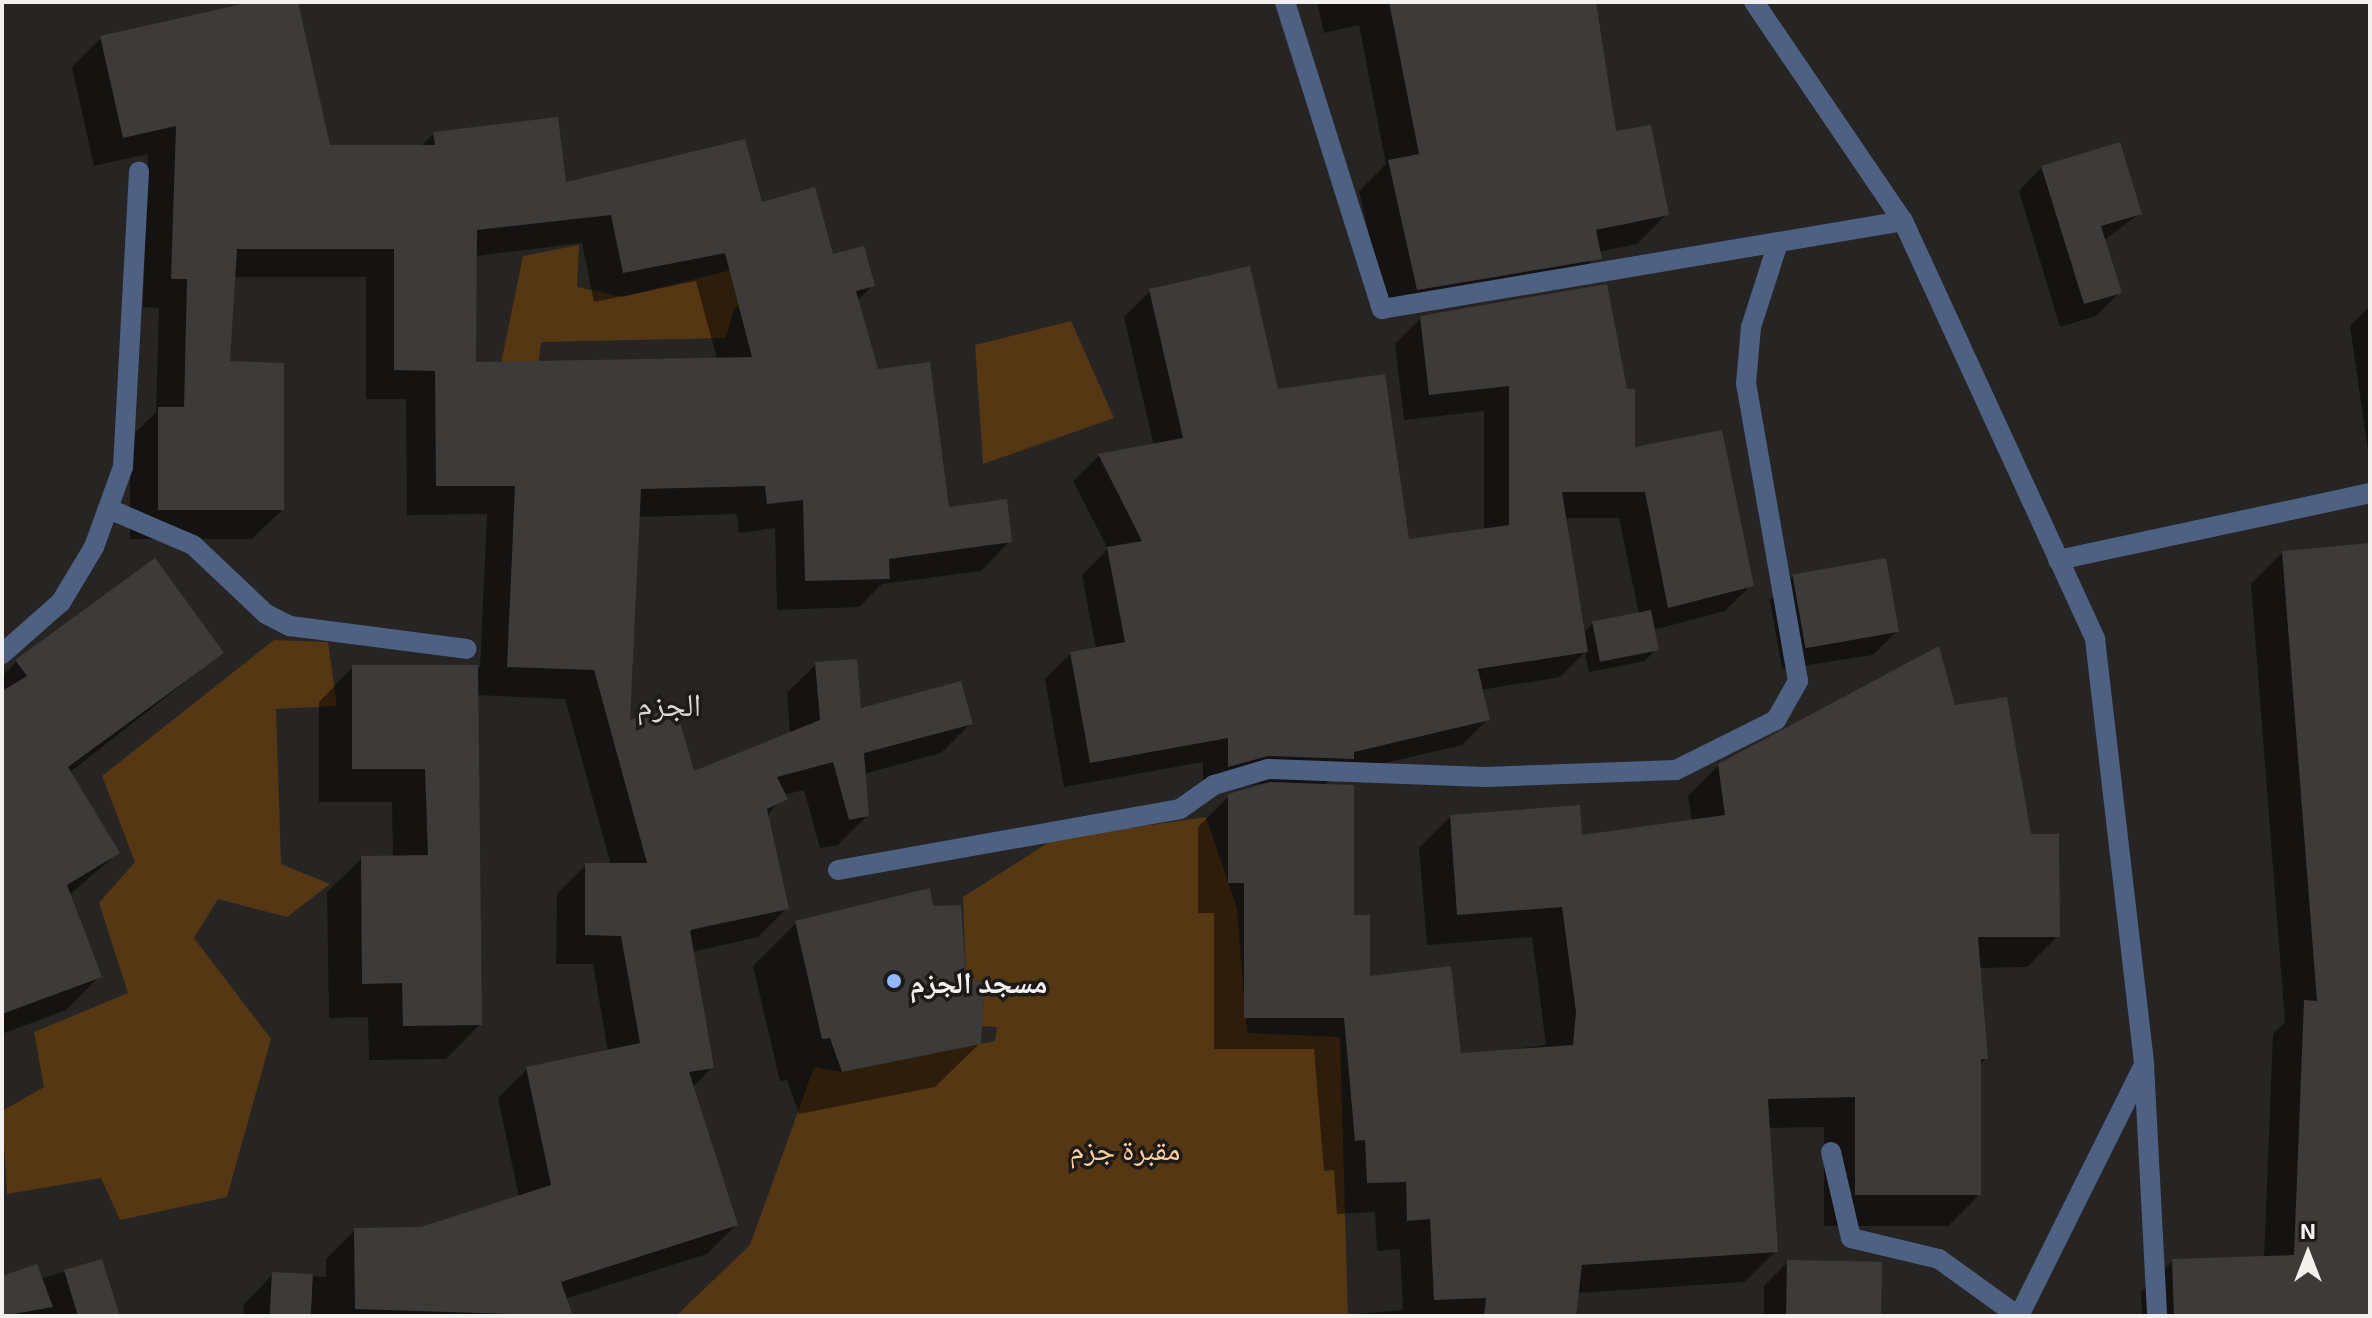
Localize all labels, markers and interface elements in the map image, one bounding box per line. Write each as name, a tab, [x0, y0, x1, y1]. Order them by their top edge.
district label: الجزم	[637, 684, 701, 722]
place label: مسجد الجزم	[910, 963, 1047, 999]
marker: مسجد الجزم	[885, 972, 903, 990]
park label: مقبرة جزم	[1070, 1130, 1180, 1166]
north arrow	[2268, 1214, 2348, 1294]
text: N	[2300, 1217, 2316, 1243]

